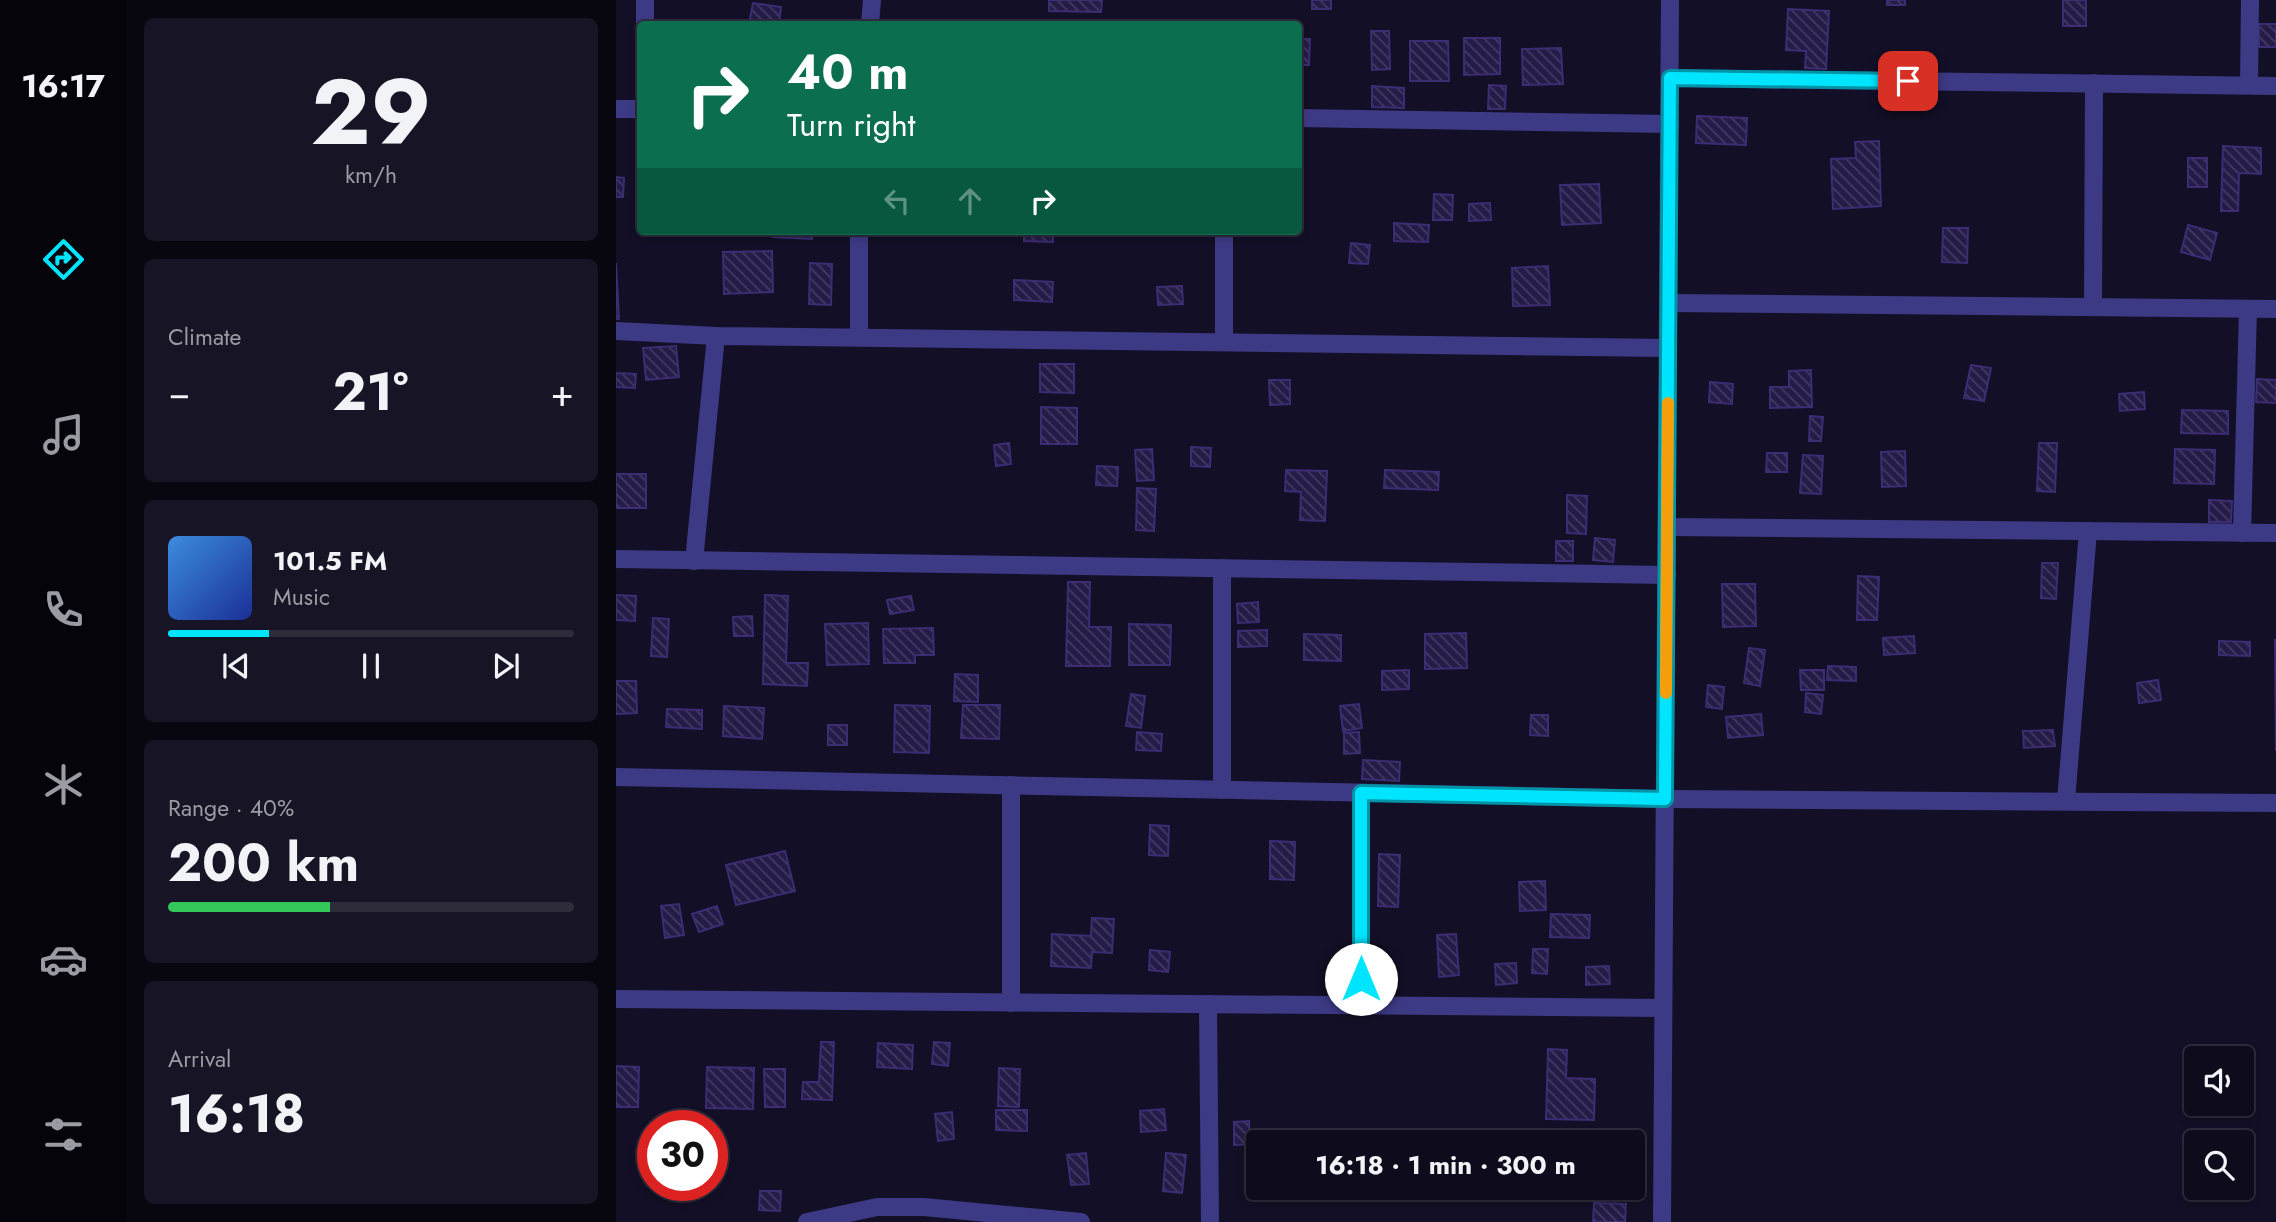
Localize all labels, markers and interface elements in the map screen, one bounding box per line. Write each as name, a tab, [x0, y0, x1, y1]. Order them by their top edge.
text: 40 m	[787, 37, 909, 107]
text: 29	[311, 47, 431, 178]
icon: right	[672, 49, 763, 140]
pin	[1878, 51, 1938, 111]
icon: arrive	[1889, 62, 1927, 100]
text: 16:17	[21, 63, 105, 109]
text: Turn right	[787, 102, 916, 148]
text: km/h	[345, 158, 397, 192]
icon: left	[878, 182, 916, 220]
icon: ahead	[951, 182, 989, 220]
icon: right	[1024, 182, 1062, 220]
icon: directions	[39, 235, 88, 284]
text: Climate	[168, 320, 241, 354]
text: 21°	[333, 354, 409, 430]
text: −	[168, 365, 190, 420]
text: +	[551, 365, 574, 420]
icon: music	[39, 410, 88, 459]
text: 101.5 FM	[273, 542, 387, 580]
text: Music	[273, 580, 330, 614]
icon: phone	[39, 585, 88, 634]
icon: previous	[217, 647, 255, 685]
icon: pause	[352, 647, 390, 685]
icon: next	[487, 647, 525, 685]
icon: climate	[39, 760, 88, 809]
text: Range · 40%	[168, 791, 294, 825]
text: 200 km	[168, 825, 359, 901]
icon: car	[39, 935, 88, 984]
position arrow	[1324, 942, 1398, 1016]
text: Arrival	[168, 1042, 231, 1076]
map controls	[2184, 1046, 2254, 1200]
button: sound	[2184, 1046, 2254, 1116]
text: 16:18	[168, 1076, 305, 1152]
icon: filters	[39, 1110, 88, 1159]
speed limit sign: 30	[637, 1110, 728, 1201]
button: search	[2184, 1130, 2254, 1200]
text: 16:18 · 1 min · 300 m	[1315, 1146, 1576, 1184]

